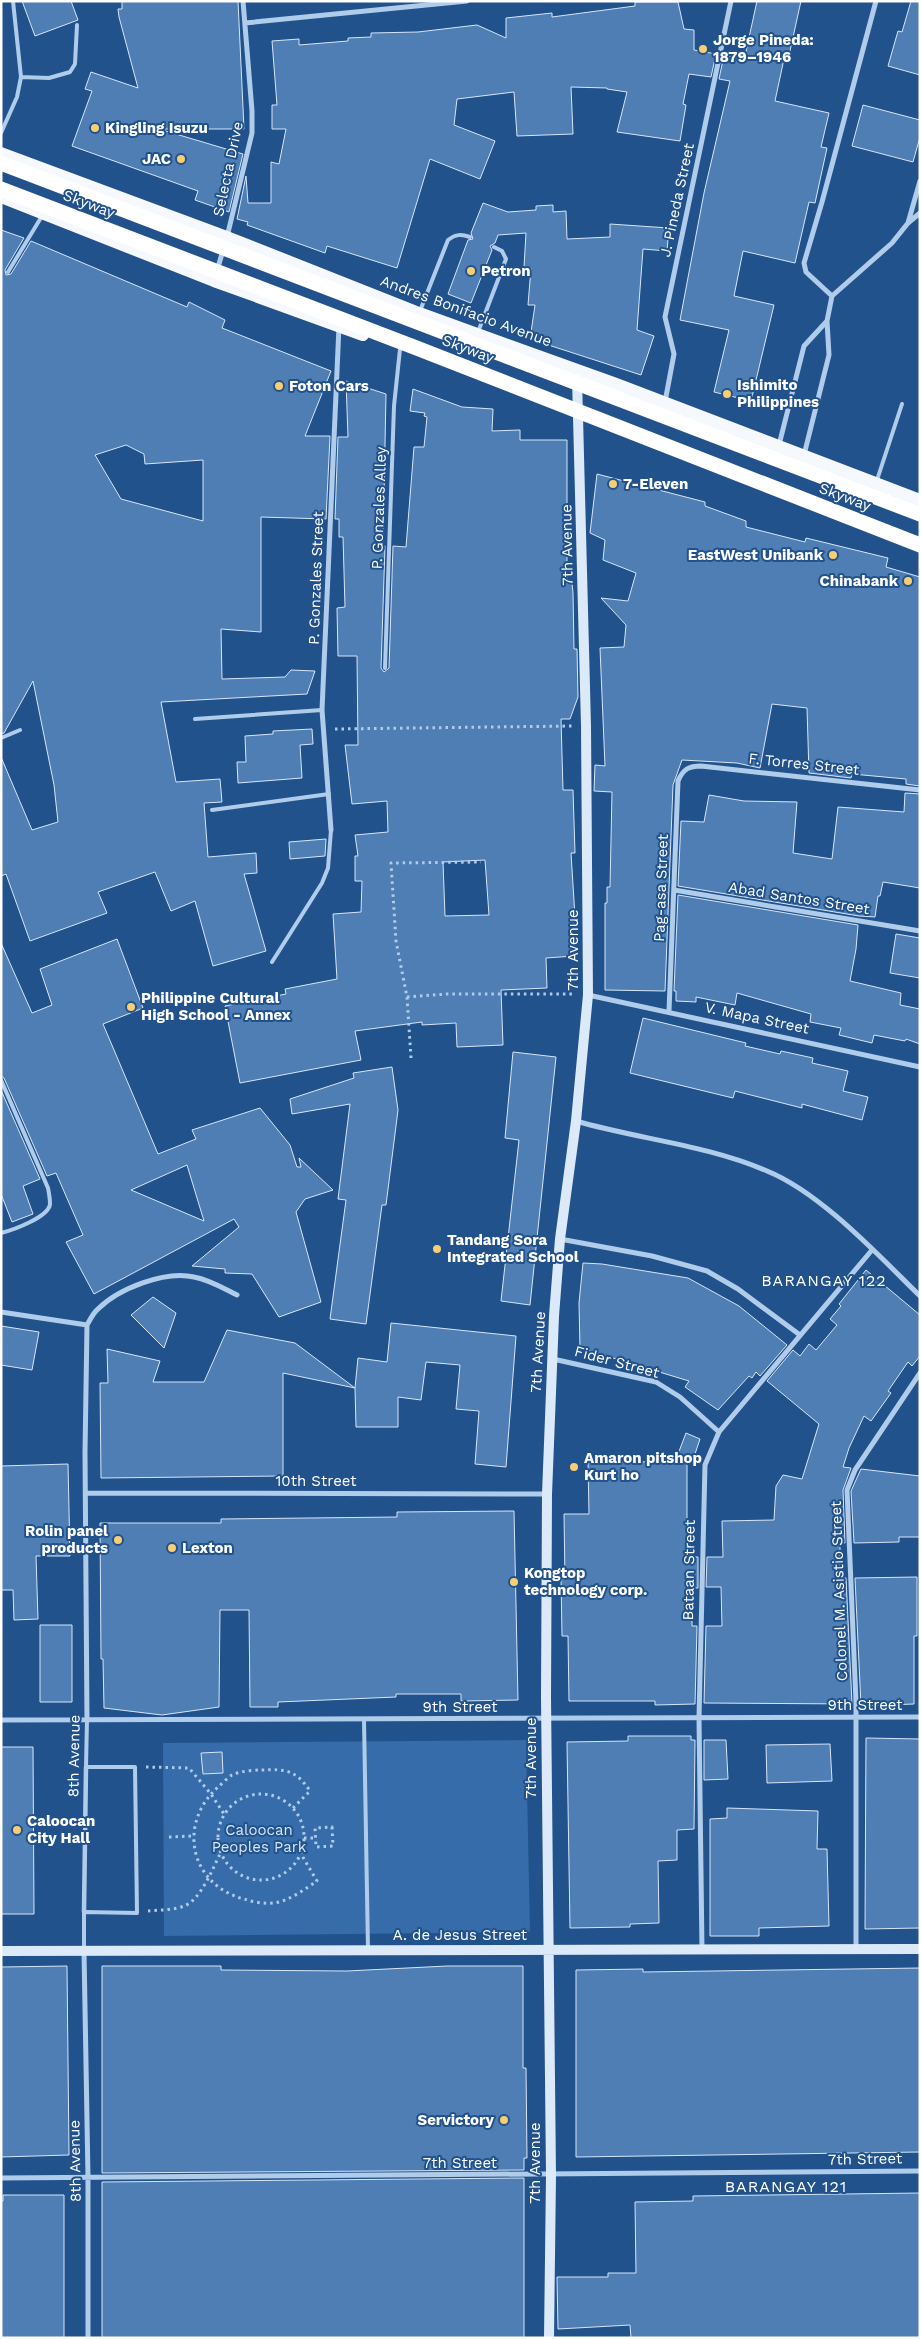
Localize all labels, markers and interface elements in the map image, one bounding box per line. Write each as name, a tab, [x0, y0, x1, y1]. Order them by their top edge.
place label: Jorge Pineda: 1879–1946	[713, 31, 814, 66]
marker: Jorge Pineda: 1879–1946	[697, 43, 709, 55]
place label: Kingling Isuzu	[105, 119, 208, 137]
street label: Selecta Drive	[209, 120, 247, 218]
marker: Kingling Isuzu	[89, 122, 101, 134]
street label: J. Pineda Street	[656, 141, 698, 259]
place label: JAC	[142, 150, 171, 168]
marker: JAC	[175, 153, 187, 165]
street label: Skyway	[61, 186, 118, 222]
place label: Petron	[481, 262, 531, 280]
marker: Petron	[465, 265, 477, 277]
street label: Andres Bonifacio Avenue	[378, 272, 554, 350]
street label: Skyway	[440, 331, 497, 367]
place label: Ishimito Philippines	[737, 376, 819, 411]
place label: Foton Cars	[289, 377, 369, 395]
marker: Foton Cars	[273, 380, 285, 392]
marker: Ishimito Philippines	[721, 388, 733, 400]
street label: P. Gonzales Alley	[368, 446, 390, 570]
place label: 7-Eleven	[623, 475, 688, 493]
marker: 7-Eleven	[607, 478, 619, 490]
street label: Skyway	[817, 479, 874, 515]
street label: 7th Avenue	[557, 504, 577, 586]
street label: P. Gonzales Street	[305, 510, 327, 645]
place label: EastWest Unibank	[688, 546, 824, 564]
marker: EastWest Unibank	[827, 549, 839, 561]
place label: Chinabank	[819, 572, 899, 590]
marker: Chinabank	[902, 575, 914, 587]
street label: F. Torres Street	[748, 749, 861, 779]
street label: Pag-asa Street	[650, 833, 672, 942]
street label: Abad Santos Street	[727, 878, 872, 918]
street label: 7th Avenue	[564, 909, 582, 991]
place label: Philippine Cultural High School - Annex	[141, 989, 291, 1024]
street label: V. Mapa Street	[703, 998, 811, 1038]
marker: Philippine Cultural High School - Annex	[125, 1001, 137, 1013]
place label: Tandang Sora Integrated School	[447, 1231, 579, 1266]
marker: Tandang Sora Integrated School	[431, 1243, 443, 1255]
district label: BARANGAY 122	[761, 1271, 887, 1290]
street label: 7th Avenue	[527, 1311, 549, 1393]
street label: Fider Street	[573, 1342, 662, 1382]
place label: Amaron pitshop Kurt ho	[584, 1449, 702, 1484]
marker: Amaron pitshop Kurt ho	[568, 1461, 580, 1473]
street label: 10th Street	[275, 1472, 357, 1490]
street label: Colonel M. Asistio Street	[827, 1500, 851, 1682]
street label: Bataan Street	[679, 1519, 699, 1621]
place label: Rolin panel products	[25, 1522, 108, 1557]
marker: Rolin panel products	[112, 1534, 124, 1546]
place label: Lexton	[182, 1539, 233, 1557]
marker: Lexton	[166, 1542, 178, 1554]
place label: Kongtop technology corp.	[524, 1564, 647, 1599]
marker: Kongtop technology corp.	[508, 1576, 520, 1588]
street label: 9th Street	[827, 1696, 903, 1714]
street label: 9th Street	[422, 1698, 498, 1716]
street label: 8th Avenue	[64, 1715, 84, 1797]
street label: 7th Avenue	[522, 1717, 540, 1799]
place label: Caloocan City Hall	[27, 1812, 95, 1847]
park label: Caloocan Peoples Park	[212, 1821, 307, 1856]
marker: Caloocan City Hall	[11, 1824, 23, 1836]
street label: A. de Jesus Street	[393, 1926, 528, 1944]
place label: Servictory	[417, 2111, 495, 2129]
marker: Servictory	[498, 2114, 510, 2126]
street label: 8th Avenue	[65, 2120, 85, 2202]
street label: 7th Avenue	[526, 2122, 544, 2204]
street label: 7th Street	[828, 2149, 903, 2169]
street label: 7th Street	[423, 2154, 498, 2172]
district label: BARANGAY 121	[725, 2177, 847, 2196]

